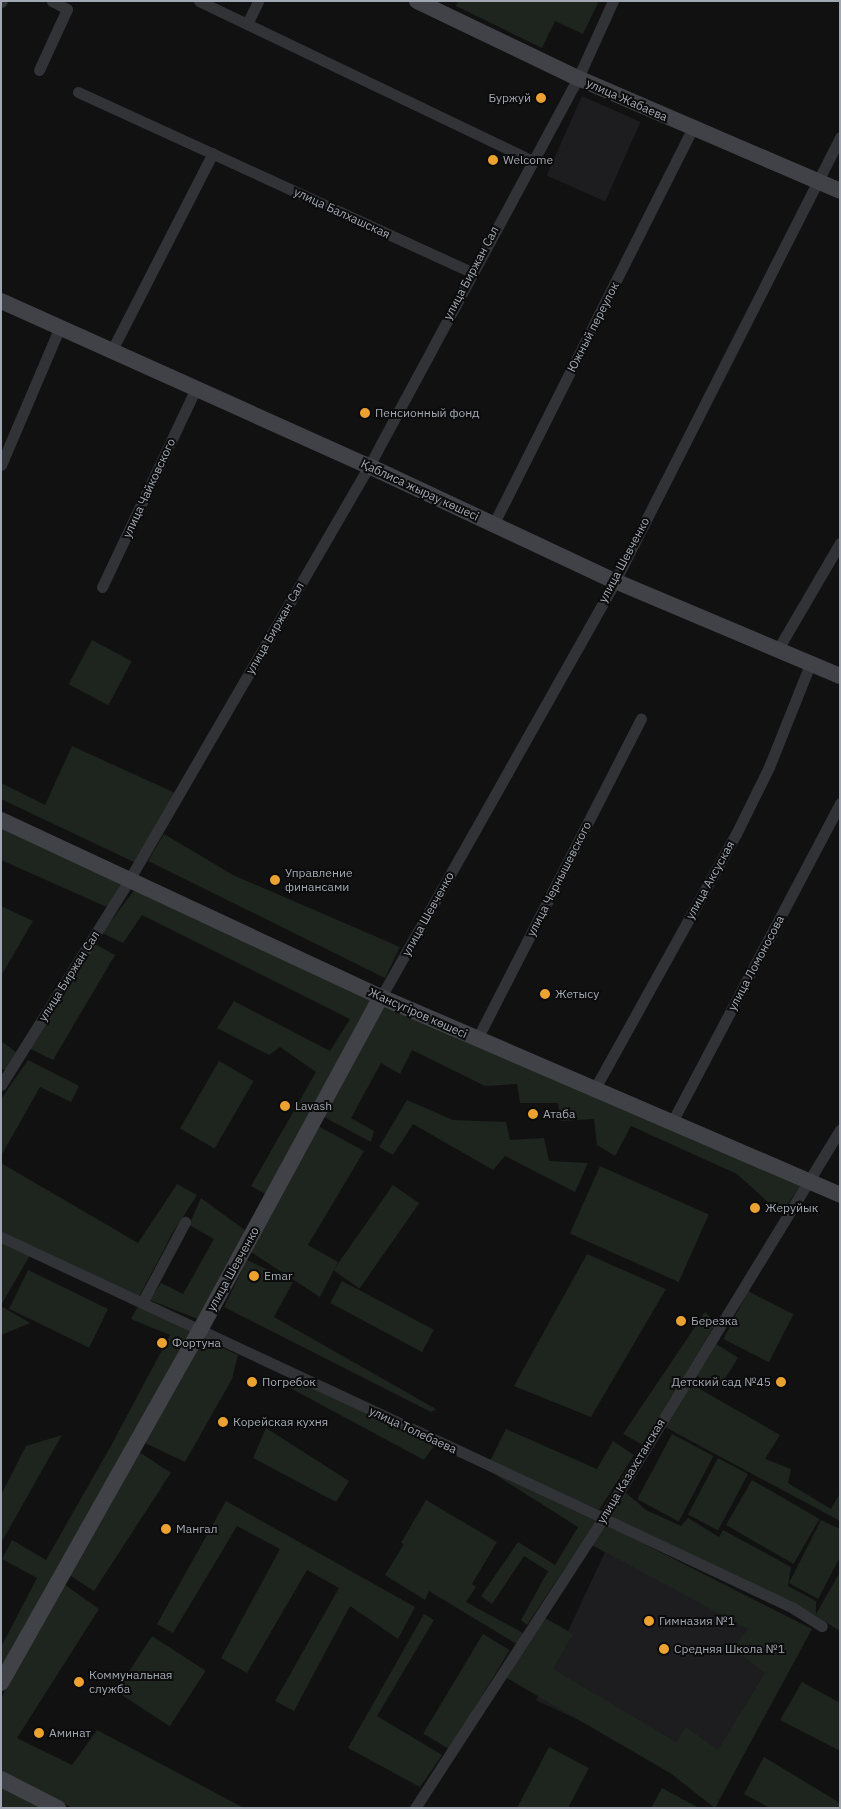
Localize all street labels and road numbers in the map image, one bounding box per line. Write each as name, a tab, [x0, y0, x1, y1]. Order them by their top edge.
street label: улица Жабаева	[584, 76, 670, 124]
street label: улица Балхашская	[292, 184, 392, 242]
street label: улица Биржан Сал	[440, 224, 502, 322]
street label: Южный переулок	[564, 280, 622, 374]
street label: улица Чайковского	[120, 436, 178, 540]
street label: Қаблиса жырау көшесі	[359, 456, 481, 524]
street label: улица Шевченко	[596, 515, 652, 605]
street label: улица Биржан Сал	[243, 579, 307, 677]
street label: улица Чернышевского	[524, 819, 594, 939]
street label: улица Аксуская	[683, 838, 737, 922]
street label: улица Шевченко	[399, 869, 457, 959]
street label: улица Ломоносова	[725, 913, 787, 1013]
street label: улица Биржан Сал	[35, 928, 103, 1024]
street label: Жансүгіров көшесі	[366, 985, 470, 1041]
street label: улица Шевченко	[204, 1224, 262, 1314]
street label: улица Толебаева	[367, 1403, 459, 1457]
street label: улица Казахстанская	[594, 1416, 668, 1526]

